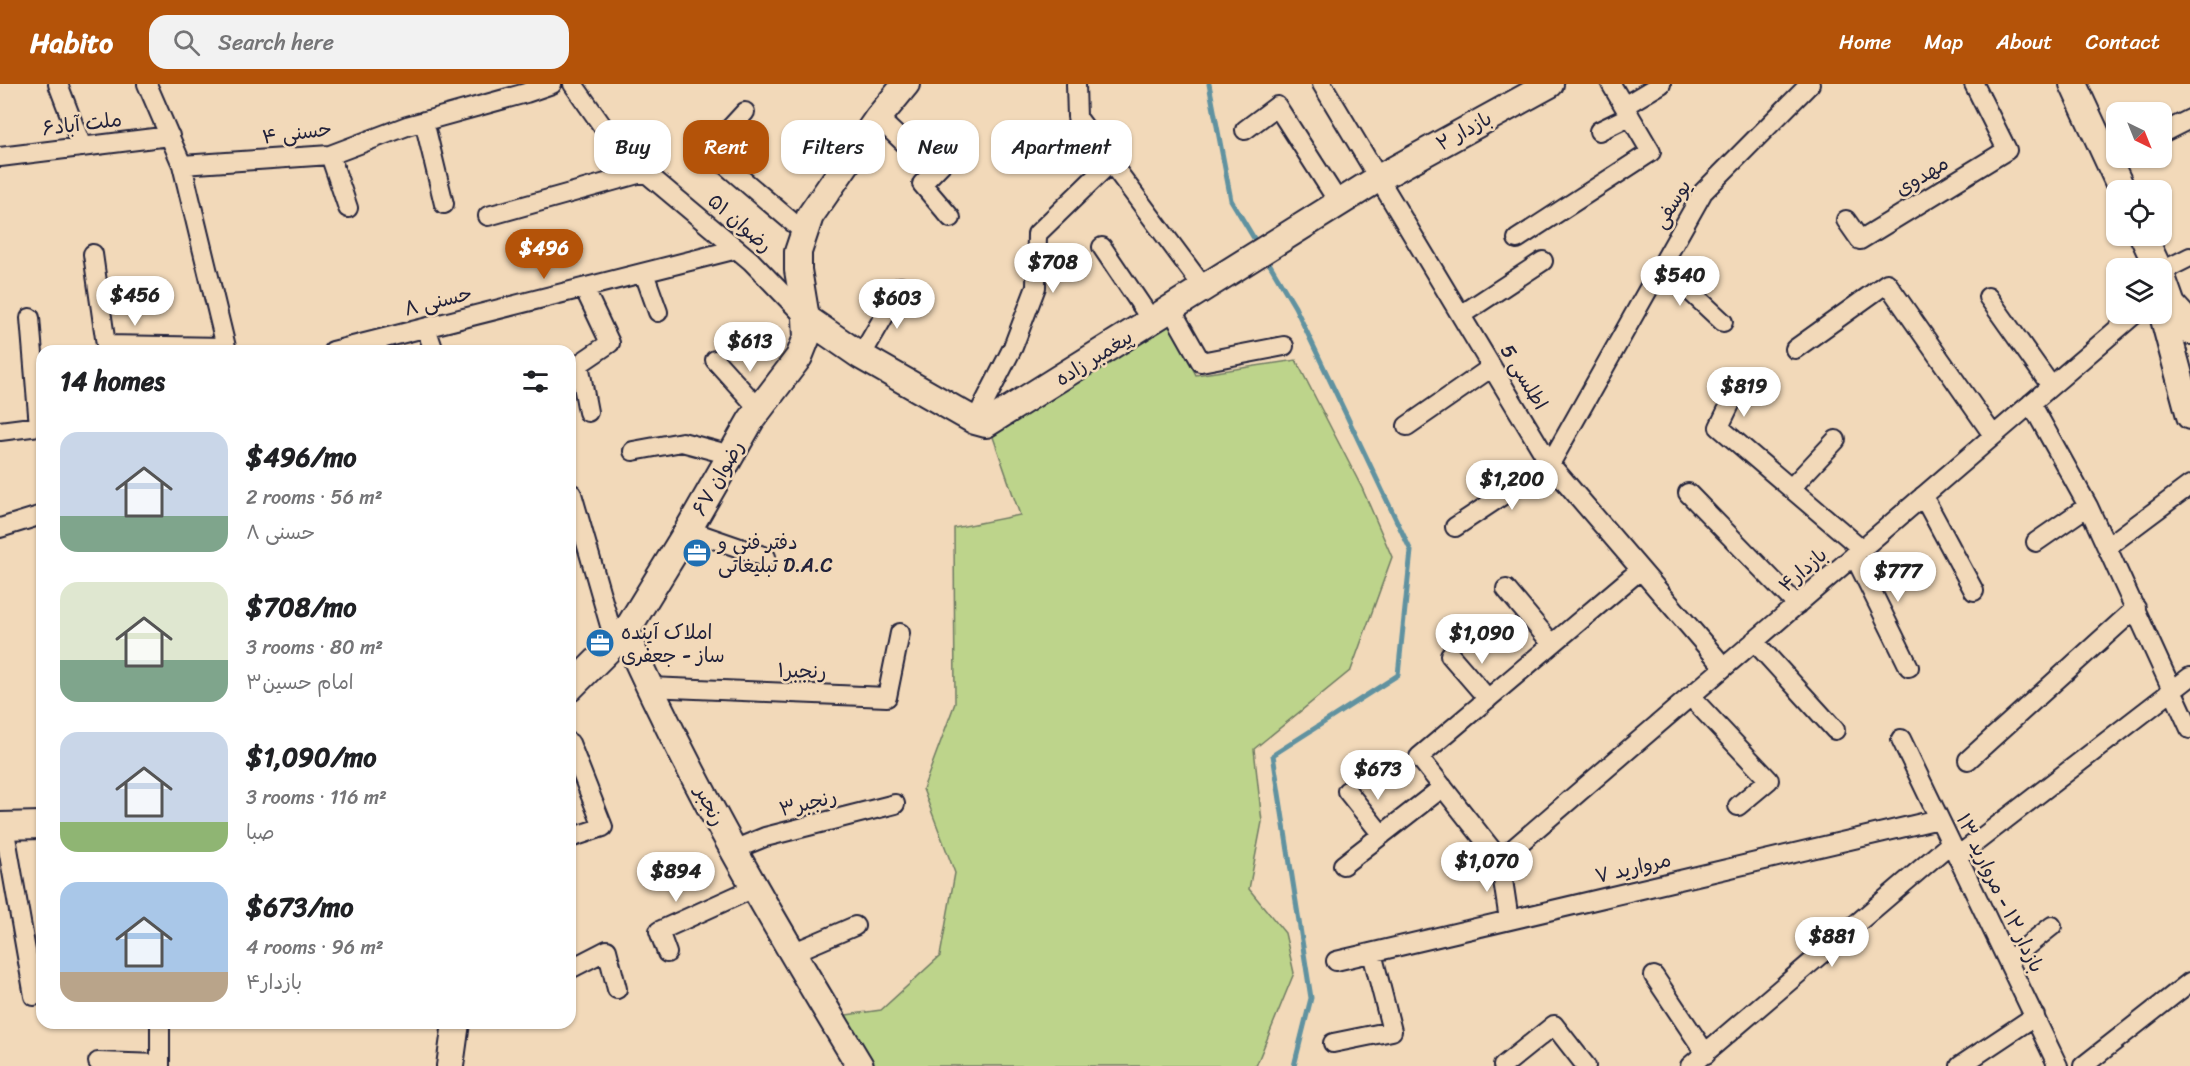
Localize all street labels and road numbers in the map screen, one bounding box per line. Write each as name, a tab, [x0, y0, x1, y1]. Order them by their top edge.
street label: بازدار ۲	[1429, 101, 1499, 161]
street label: ملت آباد۶	[40, 102, 124, 146]
street label: حسنی ۴	[260, 111, 334, 155]
street label: مهدوی	[1888, 146, 1956, 206]
street label: یوسفی	[1643, 172, 1701, 236]
street label: رضوان ۵۱	[699, 184, 781, 262]
street label: حسنی ۸	[400, 276, 476, 326]
street label: پیغمبر زاده	[1048, 320, 1140, 396]
street label: اطلسی 5	[1490, 337, 1558, 417]
street label: رضوان ۶۷	[682, 433, 754, 523]
street label: بازدار۴	[1770, 538, 1836, 602]
street label: رنجبر۱	[777, 653, 827, 689]
street label: رنجبر	[684, 778, 735, 833]
street label: رنجبر۳	[775, 779, 841, 827]
street label: بازدار ۱۲ - مروارید ۱۳	[1946, 807, 2054, 979]
street label: مروارید ۷	[1591, 842, 1675, 894]

